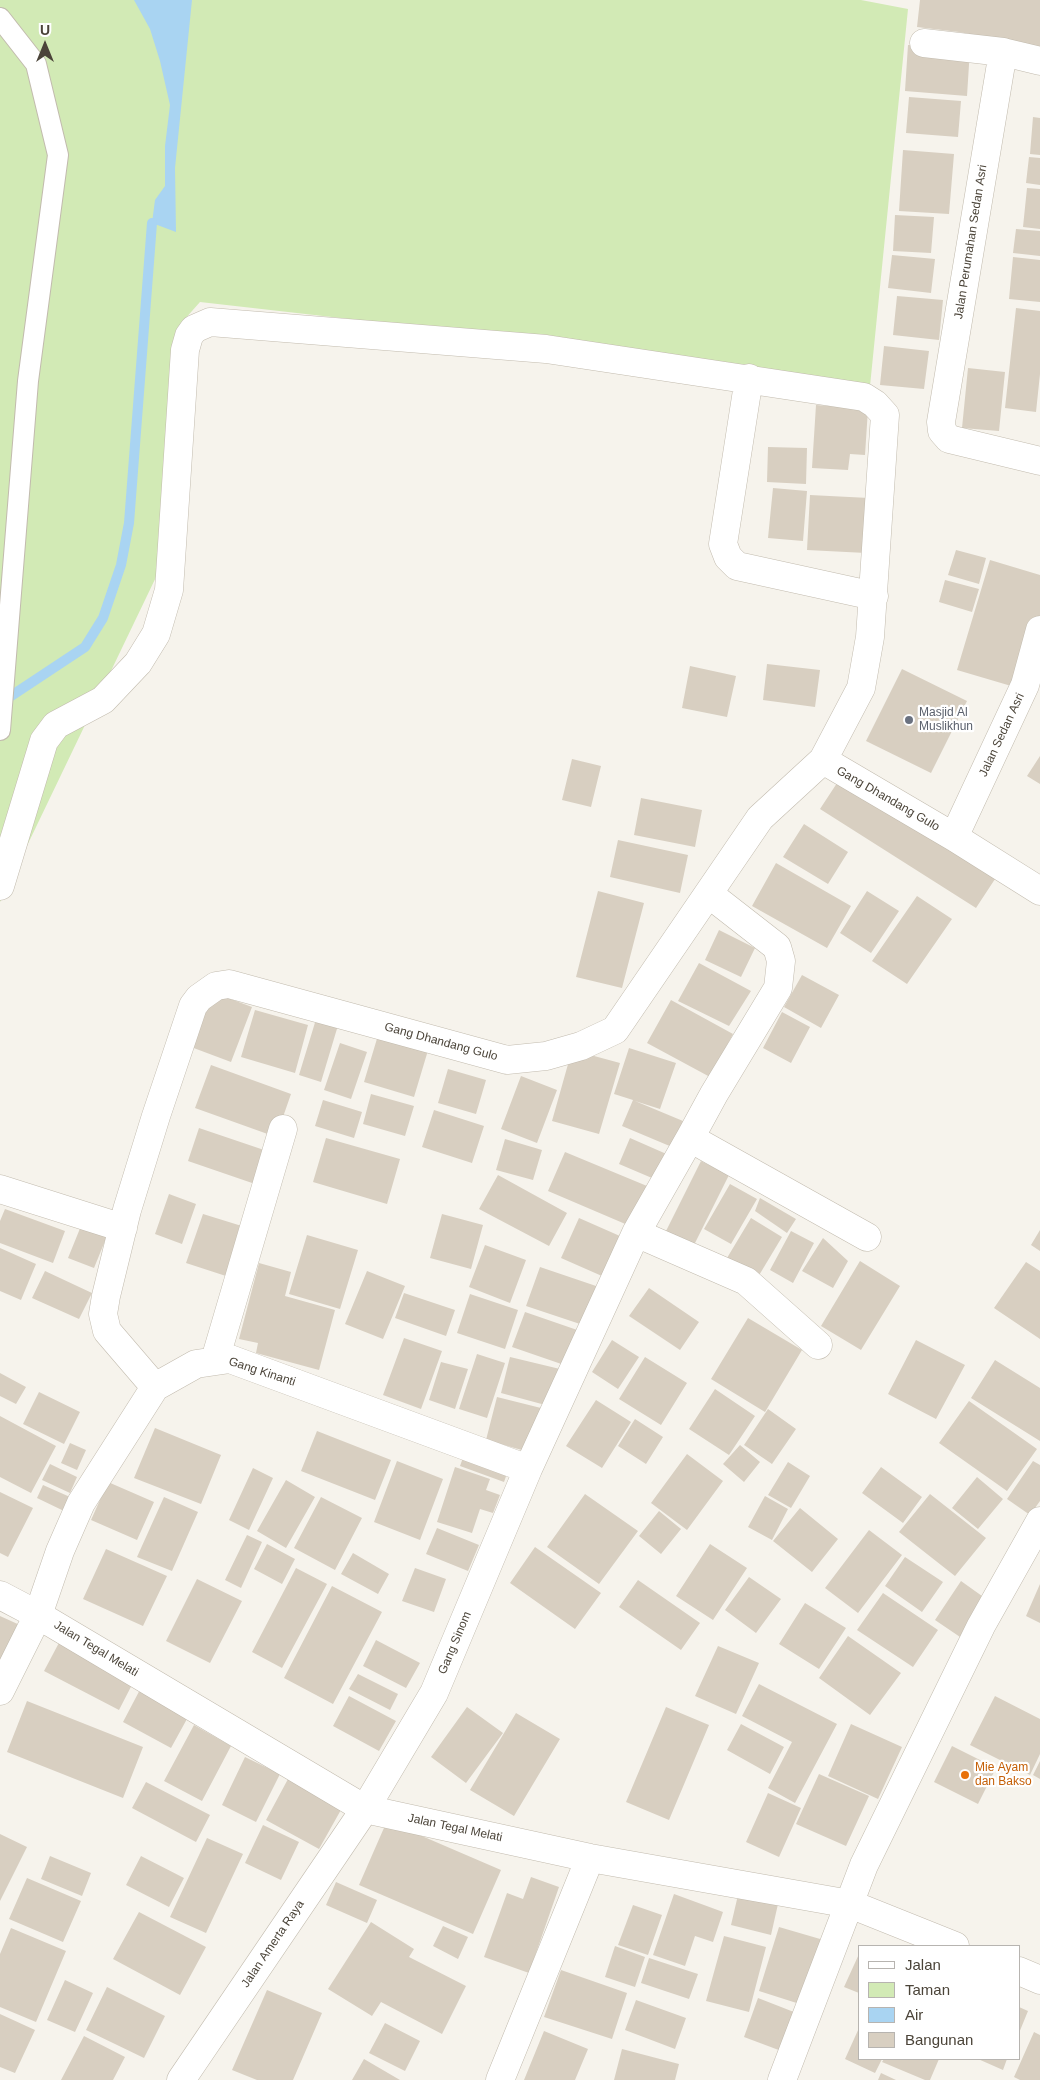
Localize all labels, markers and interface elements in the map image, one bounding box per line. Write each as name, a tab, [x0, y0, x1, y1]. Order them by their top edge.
north arrow	[20, 20, 70, 70]
text: U	[40, 22, 50, 38]
street label: Jalan Perumahan Sedan Asri	[952, 164, 990, 320]
street label: Jalan Sedan Asri	[976, 691, 1028, 779]
place label: Masjid Al Muslikhun	[919, 706, 973, 734]
marker: Masjid Al Muslikhun	[903, 714, 915, 726]
street label: Gang Dhandang Gulo	[834, 764, 942, 834]
street label: Gang Dhandang Gulo	[383, 1020, 499, 1064]
street label: Gang Kinanti	[227, 1354, 297, 1390]
street label: Gang Sinom	[435, 1609, 475, 1677]
street label: Jalan Tegal Melati	[51, 1618, 141, 1680]
place label: Mie Ayam dan Bakso	[975, 1761, 1032, 1789]
marker: Mie Ayam dan Bakso	[959, 1769, 971, 1781]
street label: Jalan Tegal Melati	[407, 1811, 503, 1845]
street label: Jalan Amerta Raya	[238, 1898, 308, 1990]
legend	[858, 1945, 1020, 2060]
text: Jalan	[905, 1956, 941, 1973]
text: Taman	[905, 1981, 950, 1998]
text: Air	[905, 2006, 923, 2023]
text: Bangunan	[905, 2031, 973, 2048]

